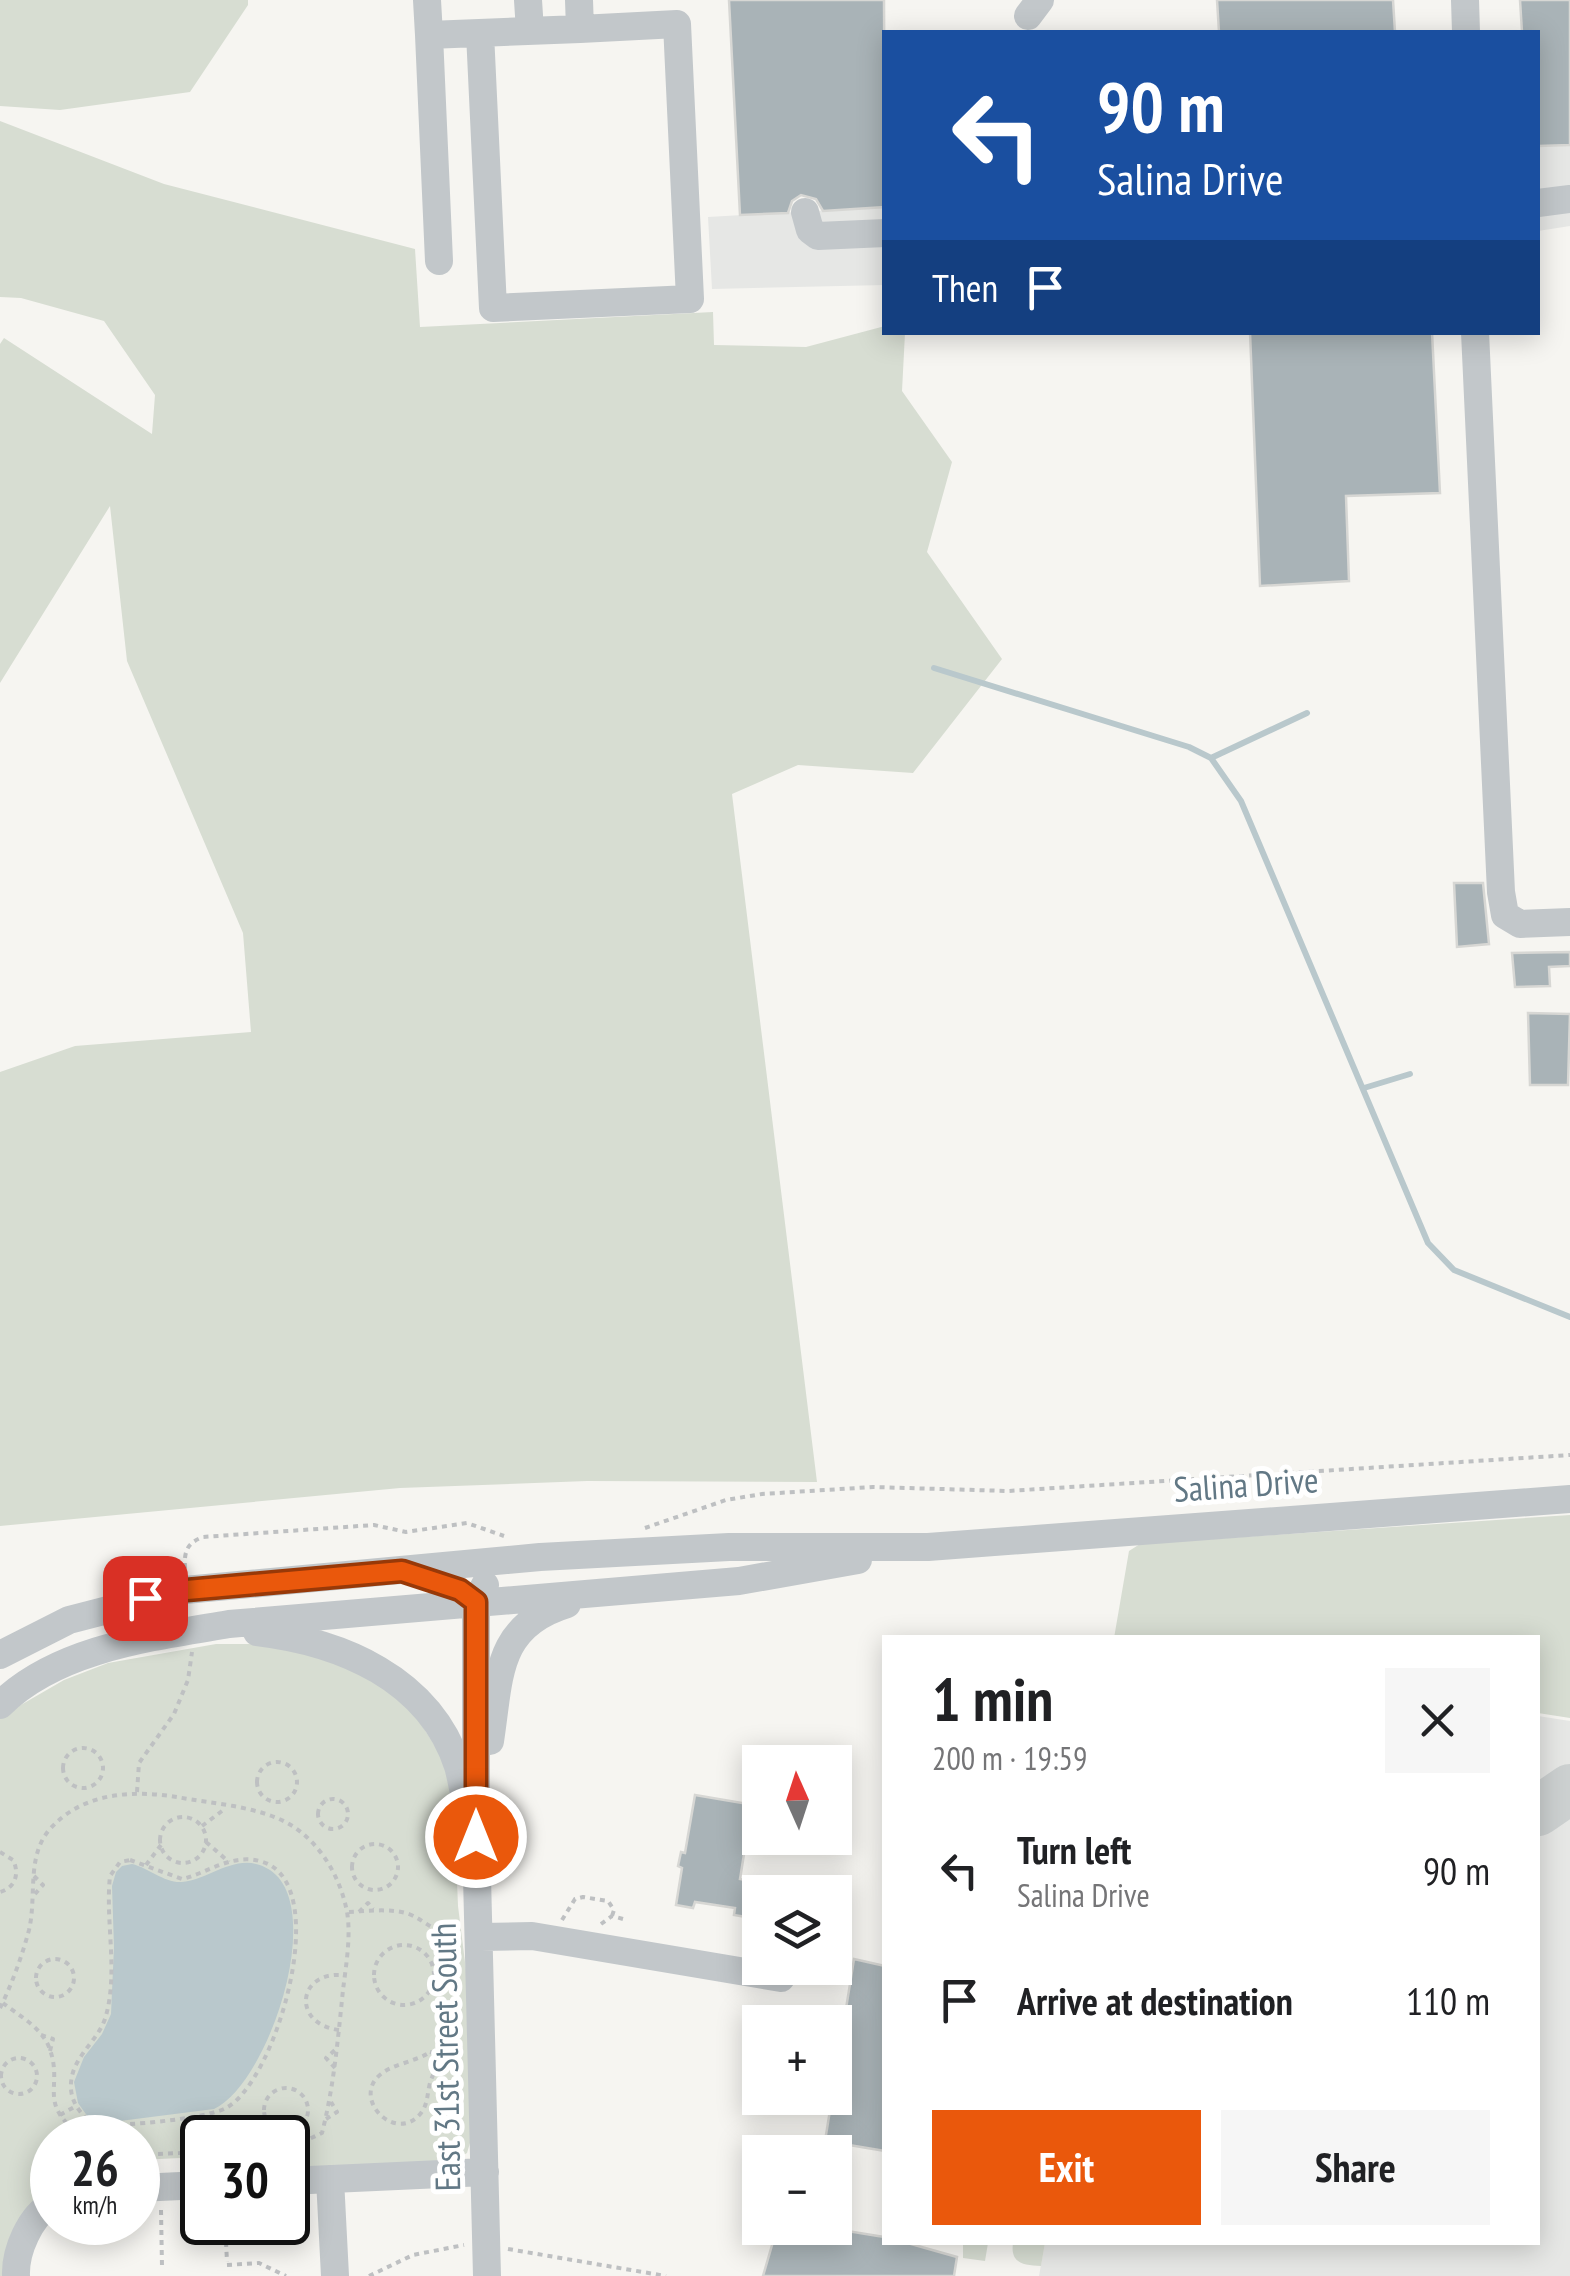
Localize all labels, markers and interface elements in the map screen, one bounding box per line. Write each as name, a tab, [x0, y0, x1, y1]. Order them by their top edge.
text: 90 m	[1097, 61, 1225, 151]
icon: left	[932, 70, 1062, 200]
text: Salina Drive	[1097, 149, 1284, 207]
icon: arrive	[1018, 260, 1073, 315]
text: Then	[932, 263, 998, 312]
street label: Salina Drive	[1172, 1456, 1320, 1512]
pin	[103, 1556, 188, 1641]
icon: arrive	[118, 1571, 173, 1626]
text: 1 min	[932, 1660, 1053, 1738]
button: close	[1385, 1668, 1490, 1773]
text: 200 m · 19:59	[932, 1737, 1087, 1779]
north arrow	[742, 1745, 852, 1855]
map controls	[742, 1745, 852, 2245]
position arrow	[424, 1785, 528, 1889]
text: Turn left	[1017, 1825, 1131, 1874]
icon: left	[932, 1843, 987, 1898]
text: 90 m	[1423, 1846, 1490, 1895]
text: Salina Drive	[1017, 1874, 1150, 1916]
button: layers	[742, 1875, 852, 1985]
street label: East 31st Street South	[420, 1922, 470, 2192]
icon: arrive	[932, 1973, 987, 2028]
text: Arrive at destination	[1017, 1976, 1293, 2025]
text: 110 m	[1406, 1976, 1490, 2025]
button: +	[742, 2005, 852, 2115]
button: Exit	[932, 2110, 1201, 2225]
button: Share	[1221, 2110, 1490, 2225]
speed limit sign: 30	[180, 2115, 310, 2245]
text: 26	[71, 2135, 119, 2200]
button: −	[742, 2135, 852, 2245]
text: km/h	[73, 2189, 117, 2221]

